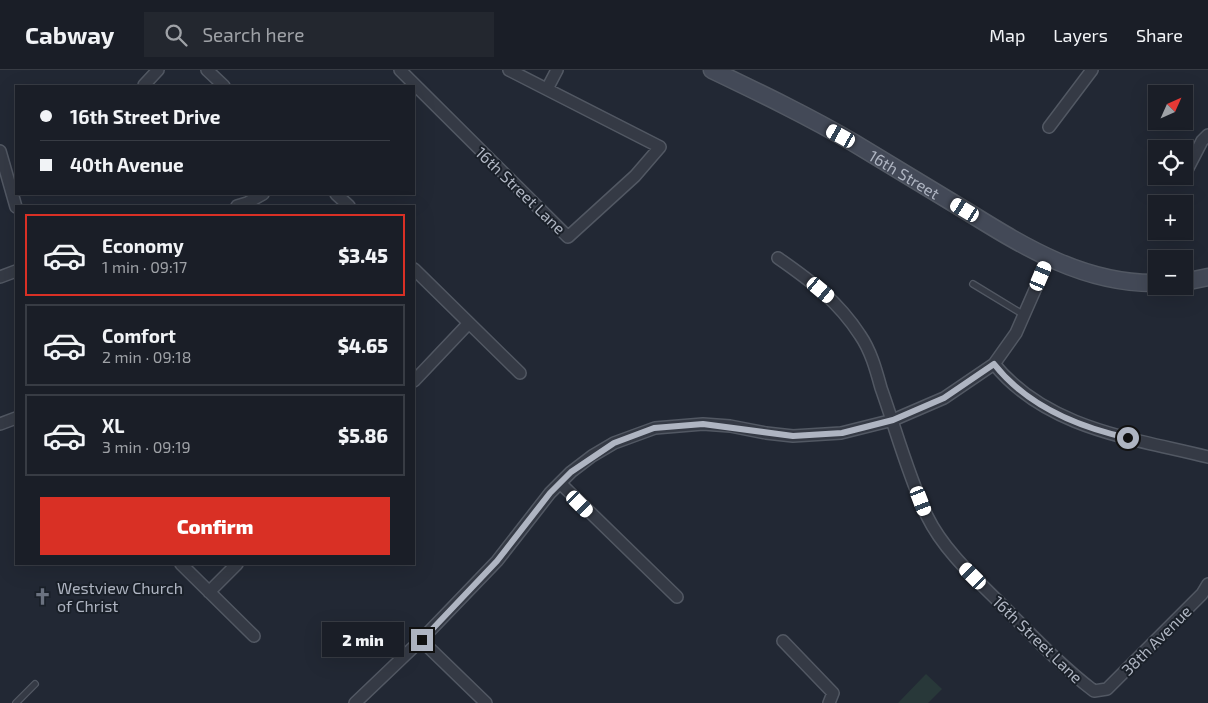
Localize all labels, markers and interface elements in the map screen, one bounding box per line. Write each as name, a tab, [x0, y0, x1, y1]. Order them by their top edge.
search box	[144, 12, 494, 57]
text: Cabway	[25, 20, 114, 49]
icon: search	[162, 21, 190, 49]
text: Search here	[202, 23, 304, 46]
text: Map	[989, 24, 1025, 46]
text: Layers	[1053, 24, 1108, 46]
text: Share	[1136, 24, 1183, 46]
north arrow	[1148, 85, 1192, 130]
map controls	[1148, 85, 1193, 295]
text: 16th Street Drive	[70, 105, 221, 128]
car	[824, 122, 857, 150]
button: locate	[1148, 140, 1193, 185]
street label: 16th Street Lane	[472, 142, 570, 238]
street label: 16th Street	[866, 145, 943, 202]
text: 40th Avenue	[70, 153, 184, 176]
button: +	[1148, 195, 1193, 240]
car	[948, 196, 981, 224]
icon: car	[42, 233, 87, 278]
text: Economy	[102, 234, 184, 257]
text: $3.45	[338, 244, 388, 267]
button: −	[1148, 250, 1193, 295]
text: 1 min · 09:17	[102, 257, 187, 276]
car	[1028, 259, 1053, 293]
car	[804, 275, 837, 305]
icon: car	[42, 323, 87, 368]
text: Comfort	[102, 324, 176, 347]
text: $4.65	[338, 334, 388, 357]
text: 2 min · 09:18	[102, 347, 191, 366]
icon: car	[42, 413, 87, 458]
text: XL	[102, 414, 124, 437]
text: $5.86	[338, 424, 388, 447]
route start	[1117, 427, 1139, 449]
text: 3 min · 09:19	[102, 437, 191, 456]
car	[908, 484, 933, 518]
car	[564, 488, 595, 520]
button: Confirm	[40, 497, 390, 555]
car	[957, 560, 988, 592]
place label: Westview Church of Christ	[57, 578, 183, 615]
church icon: Westview Church of Christ	[33, 586, 53, 606]
street label: 16th Street Lane	[989, 591, 1087, 687]
street label: 38th Avenue	[1117, 601, 1195, 679]
callout: 2 min	[322, 622, 404, 658]
route end	[411, 629, 433, 651]
text: 2 min	[342, 630, 384, 649]

